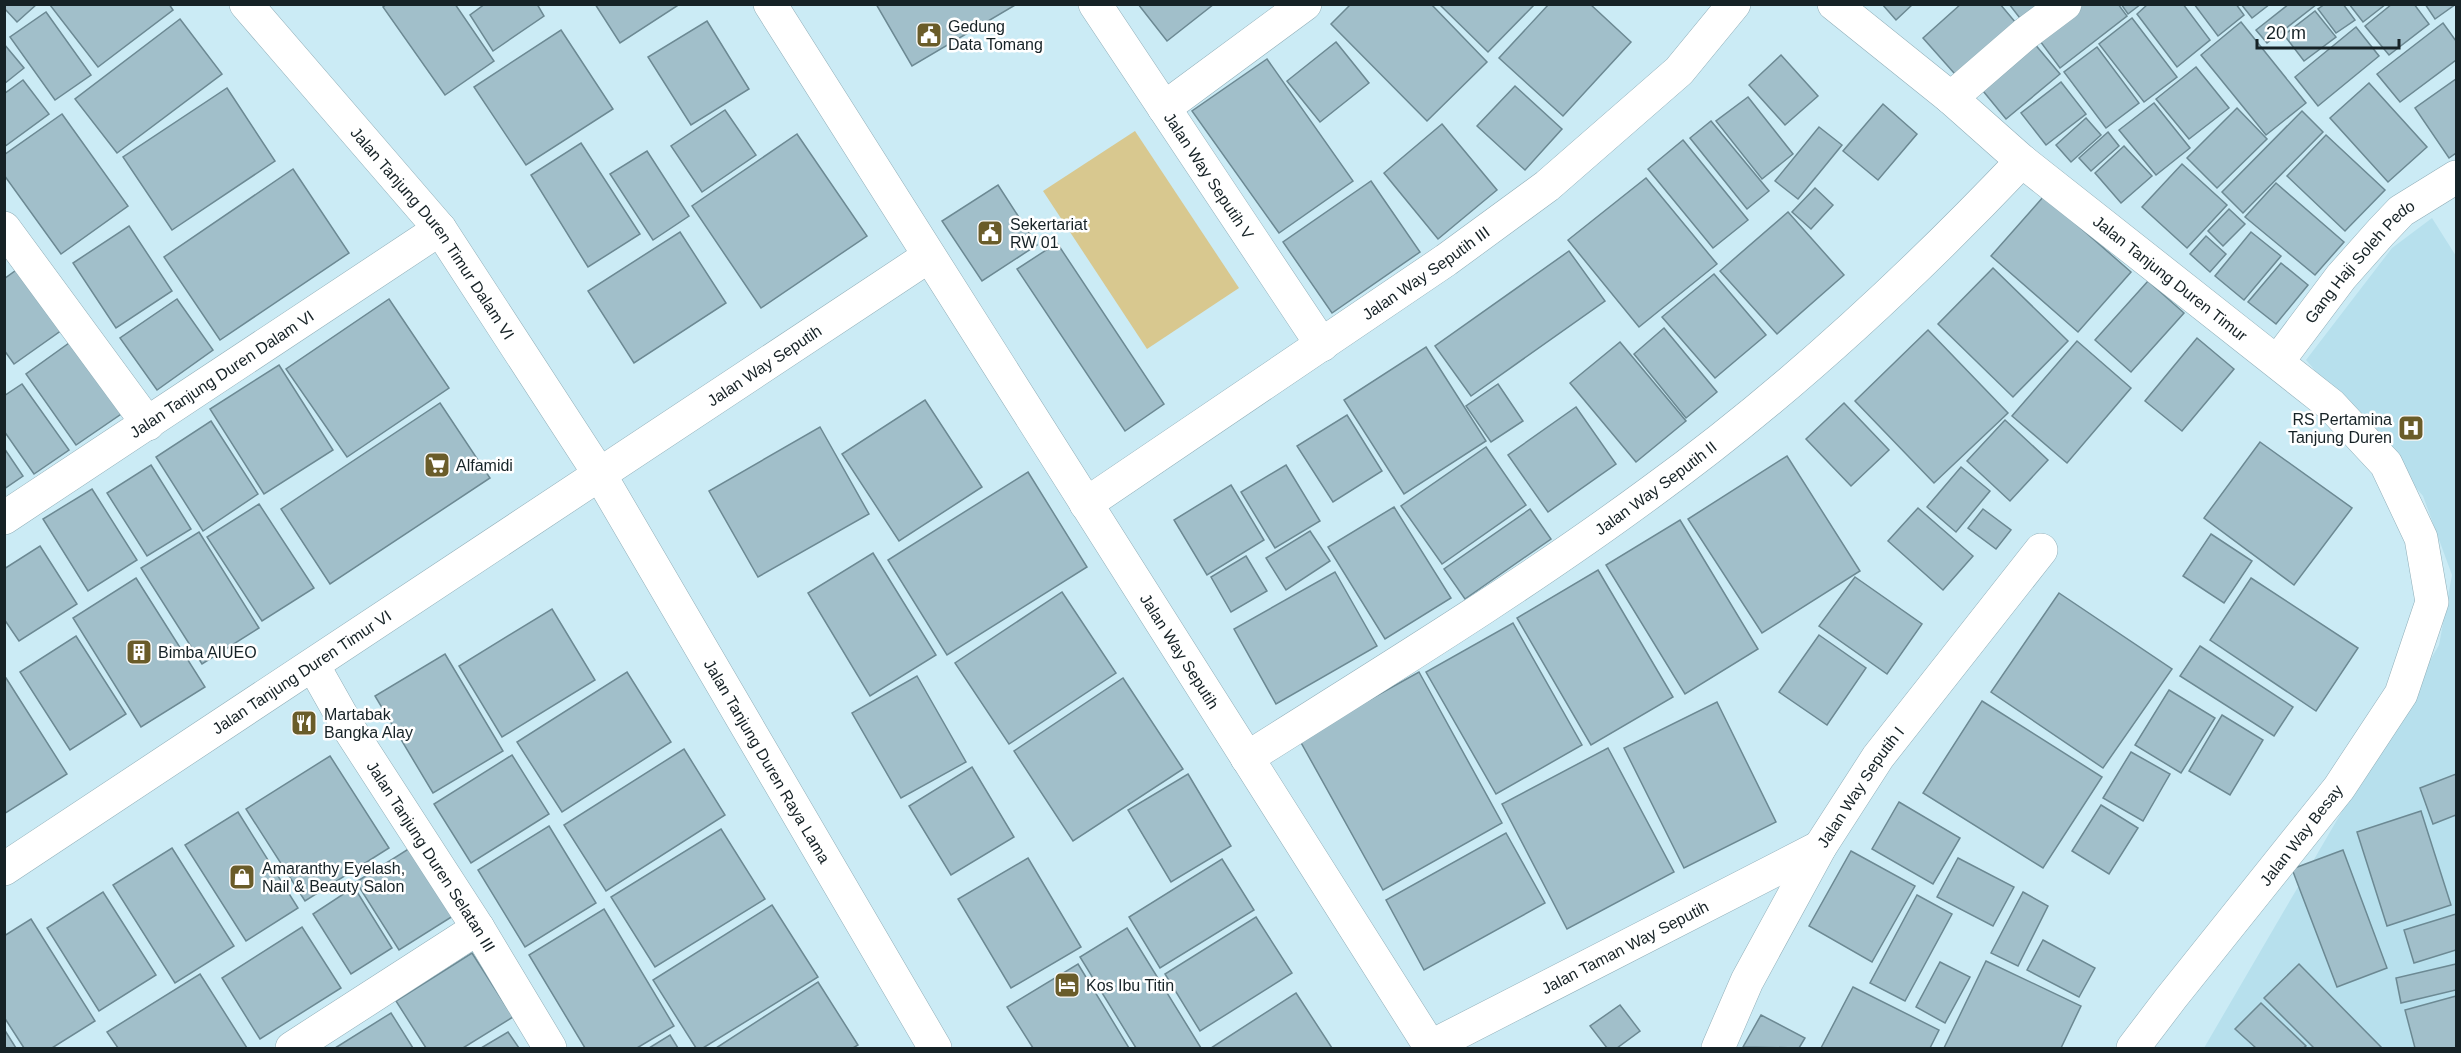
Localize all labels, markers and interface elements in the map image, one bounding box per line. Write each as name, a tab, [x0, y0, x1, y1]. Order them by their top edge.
scale bar	[2257, 12, 2400, 50]
place label: Gedung Data Tomang	[948, 18, 1043, 53]
public building icon: Gedung Data Tomang	[914, 20, 944, 50]
text: 20 m	[2266, 23, 2306, 43]
street label: Jalan Way Seputih V	[1161, 109, 1257, 242]
street label: Jalan Tanjung Duren Timur Dalam VI	[347, 124, 517, 343]
street label: Gang Haji Soleh Pedo	[2301, 197, 2418, 327]
street label: Jalan Tanjung Duren Timur	[2090, 213, 2251, 345]
place label: Sekertariat RW 01	[1010, 216, 1088, 251]
public building icon: Sekertariat RW 01	[975, 218, 1005, 248]
street label: Jalan Way Seputih III	[1359, 223, 1493, 323]
street label: Jalan Tanjung Duren Dalam VI	[127, 307, 317, 441]
street label: Jalan Way Seputih	[704, 322, 825, 409]
place label: RS Pertamina Tanjung Duren	[2288, 411, 2392, 446]
hospital icon: RS Pertamina Tanjung Duren	[2396, 413, 2426, 443]
street label: Jalan Way Seputih II	[1592, 438, 1720, 539]
supermarket icon: Alfamidi	[422, 450, 452, 480]
place label: Alfamidi	[456, 457, 513, 474]
street label: Jalan Way Seputih	[1137, 591, 1222, 712]
street label: Jalan Tanjung Duren Timur VI	[209, 607, 394, 737]
building icon: Bimba AIUEO	[124, 637, 154, 667]
place label: Bimba AIUEO	[158, 644, 257, 661]
street label: Jalan Tanjung Duren Raya Lama	[701, 657, 833, 866]
place label: Martabak Bangka Alay	[324, 706, 413, 741]
restaurant icon: Martabak Bangka Alay	[289, 708, 319, 738]
street label: Jalan Way Seputih I	[1814, 724, 1907, 851]
street label: Jalan Tanjung Duren Selatan III	[363, 758, 498, 955]
street label: Jalan Way Besay	[2257, 782, 2346, 889]
place label: Amaranthy Eyelash, Nail & Beauty Salon	[262, 860, 405, 895]
shop icon: Amaranthy Eyelash, Nail & Beauty Salon	[227, 862, 257, 892]
street label: Jalan Taman Way Seputih	[1539, 898, 1711, 997]
hotel icon: Kos Ibu Titin	[1052, 970, 1082, 1000]
place label: Kos Ibu Titin	[1086, 977, 1174, 994]

